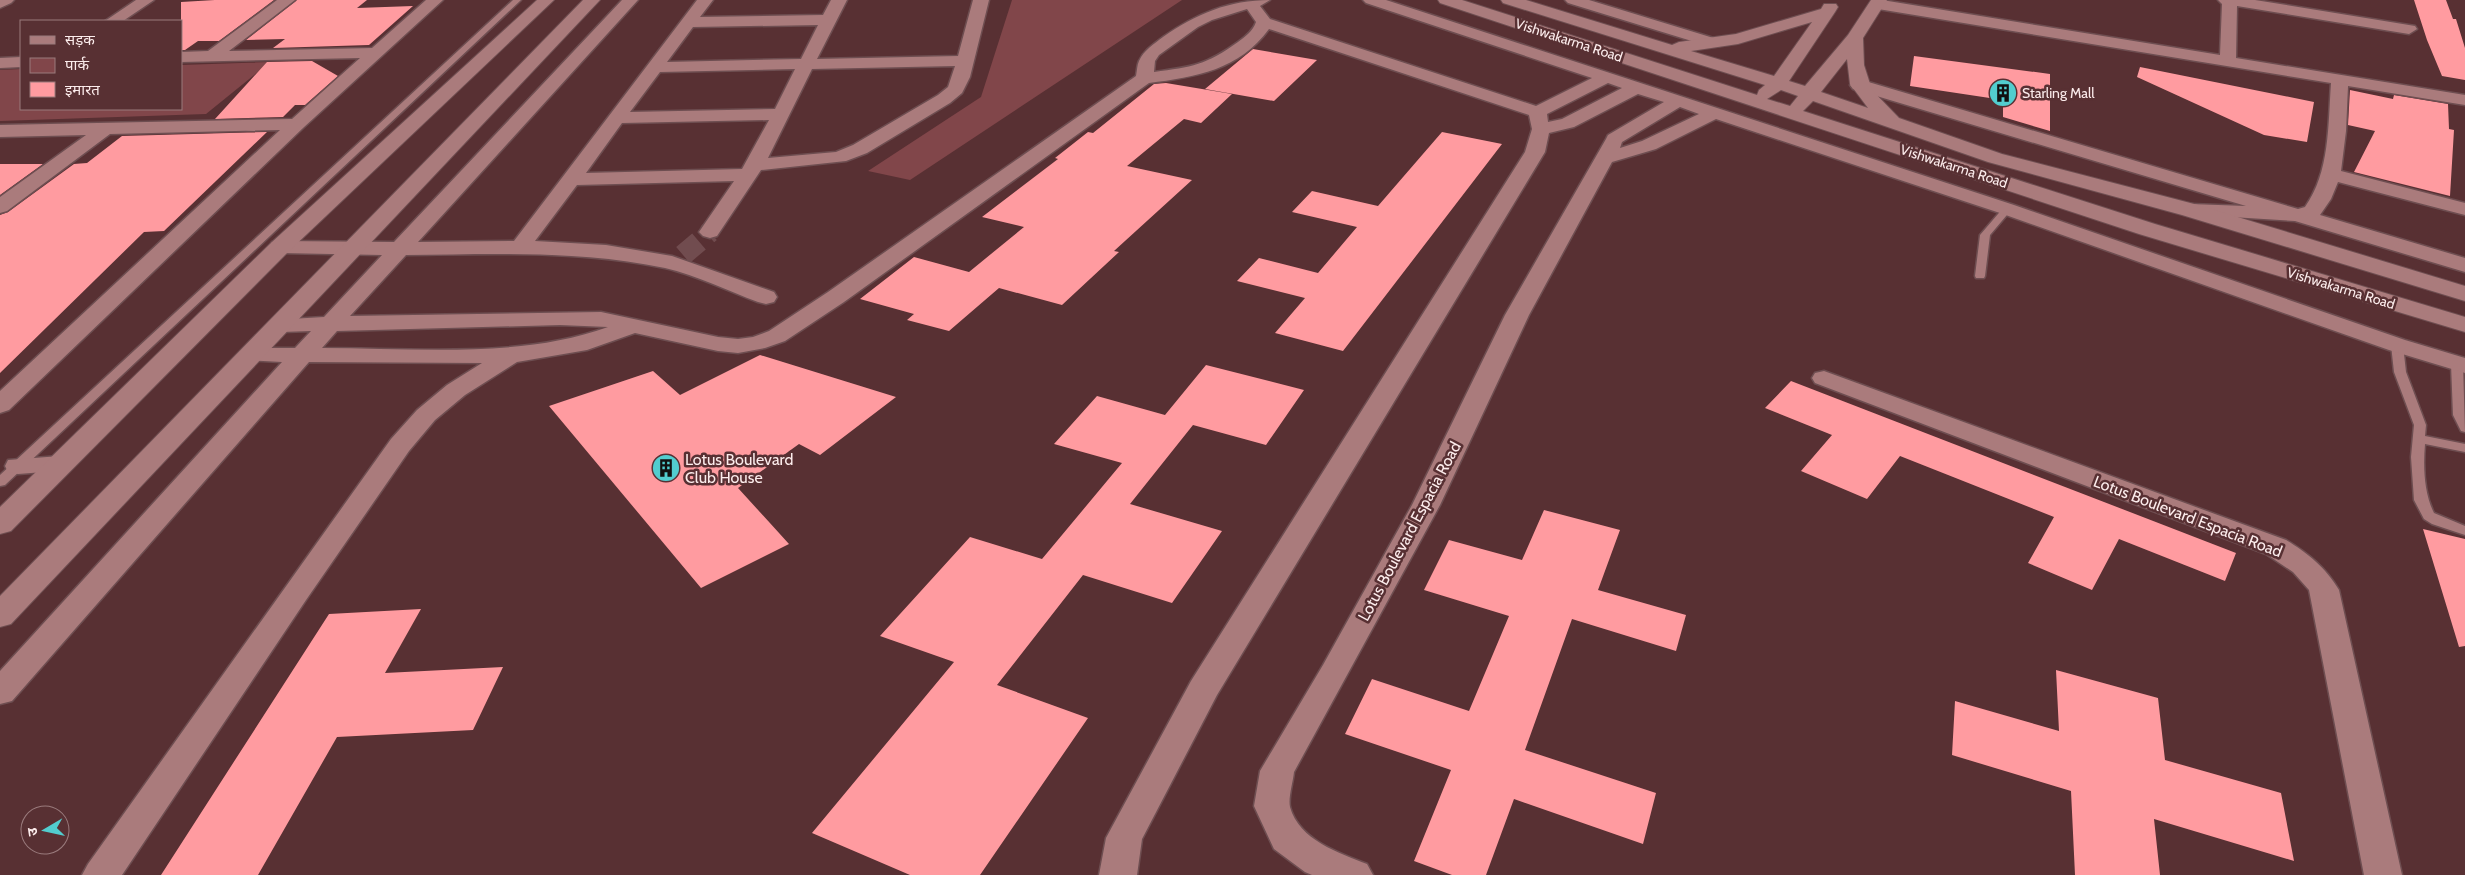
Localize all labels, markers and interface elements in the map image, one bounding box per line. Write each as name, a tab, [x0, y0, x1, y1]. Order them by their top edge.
street label: Vishwakarma Road	[1513, 14, 1625, 66]
legend	[20, 20, 182, 110]
text: सड़क	[65, 31, 95, 49]
text: पार्क	[65, 56, 89, 74]
building icon: Starling Mall	[1988, 78, 2018, 108]
text: इमारत	[65, 81, 100, 99]
place label: Starling Mall	[2022, 84, 2095, 102]
street label: Vishwakarma Road	[1898, 140, 2010, 192]
street label: Vishwakarma Road	[2285, 263, 2397, 313]
street label: Lotus Boulevard Espacia Road	[1354, 438, 1465, 624]
place label: Lotus Boulevard Club House	[685, 450, 793, 487]
building icon: Lotus Boulevard Club House	[651, 453, 681, 483]
street label: Lotus Boulevard Espacia Road	[2091, 472, 2285, 561]
north arrow	[20, 805, 70, 855]
text: उ	[23, 826, 42, 837]

